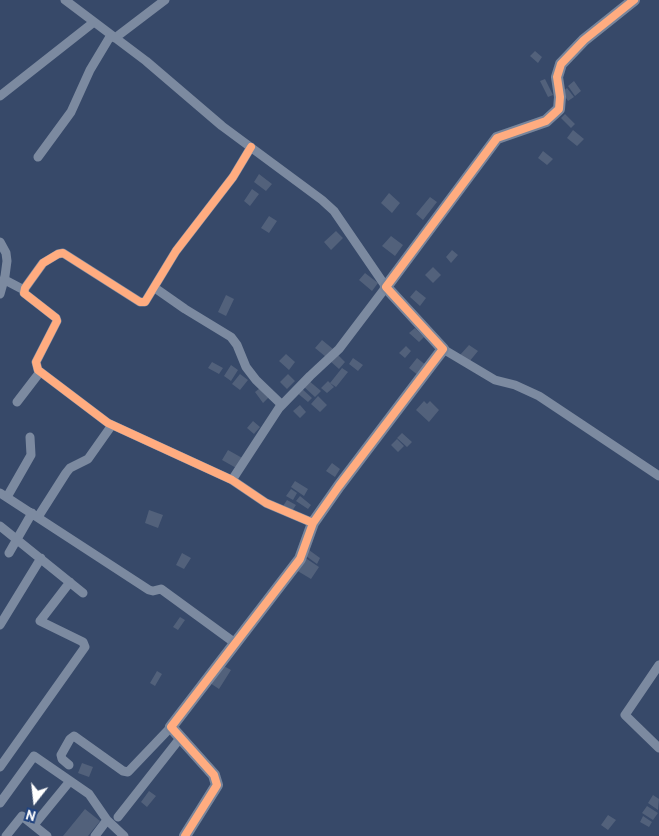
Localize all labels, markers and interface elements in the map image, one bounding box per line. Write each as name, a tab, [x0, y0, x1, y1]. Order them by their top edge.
north arrow	[10, 776, 60, 826]
text: N	[24, 806, 38, 825]

